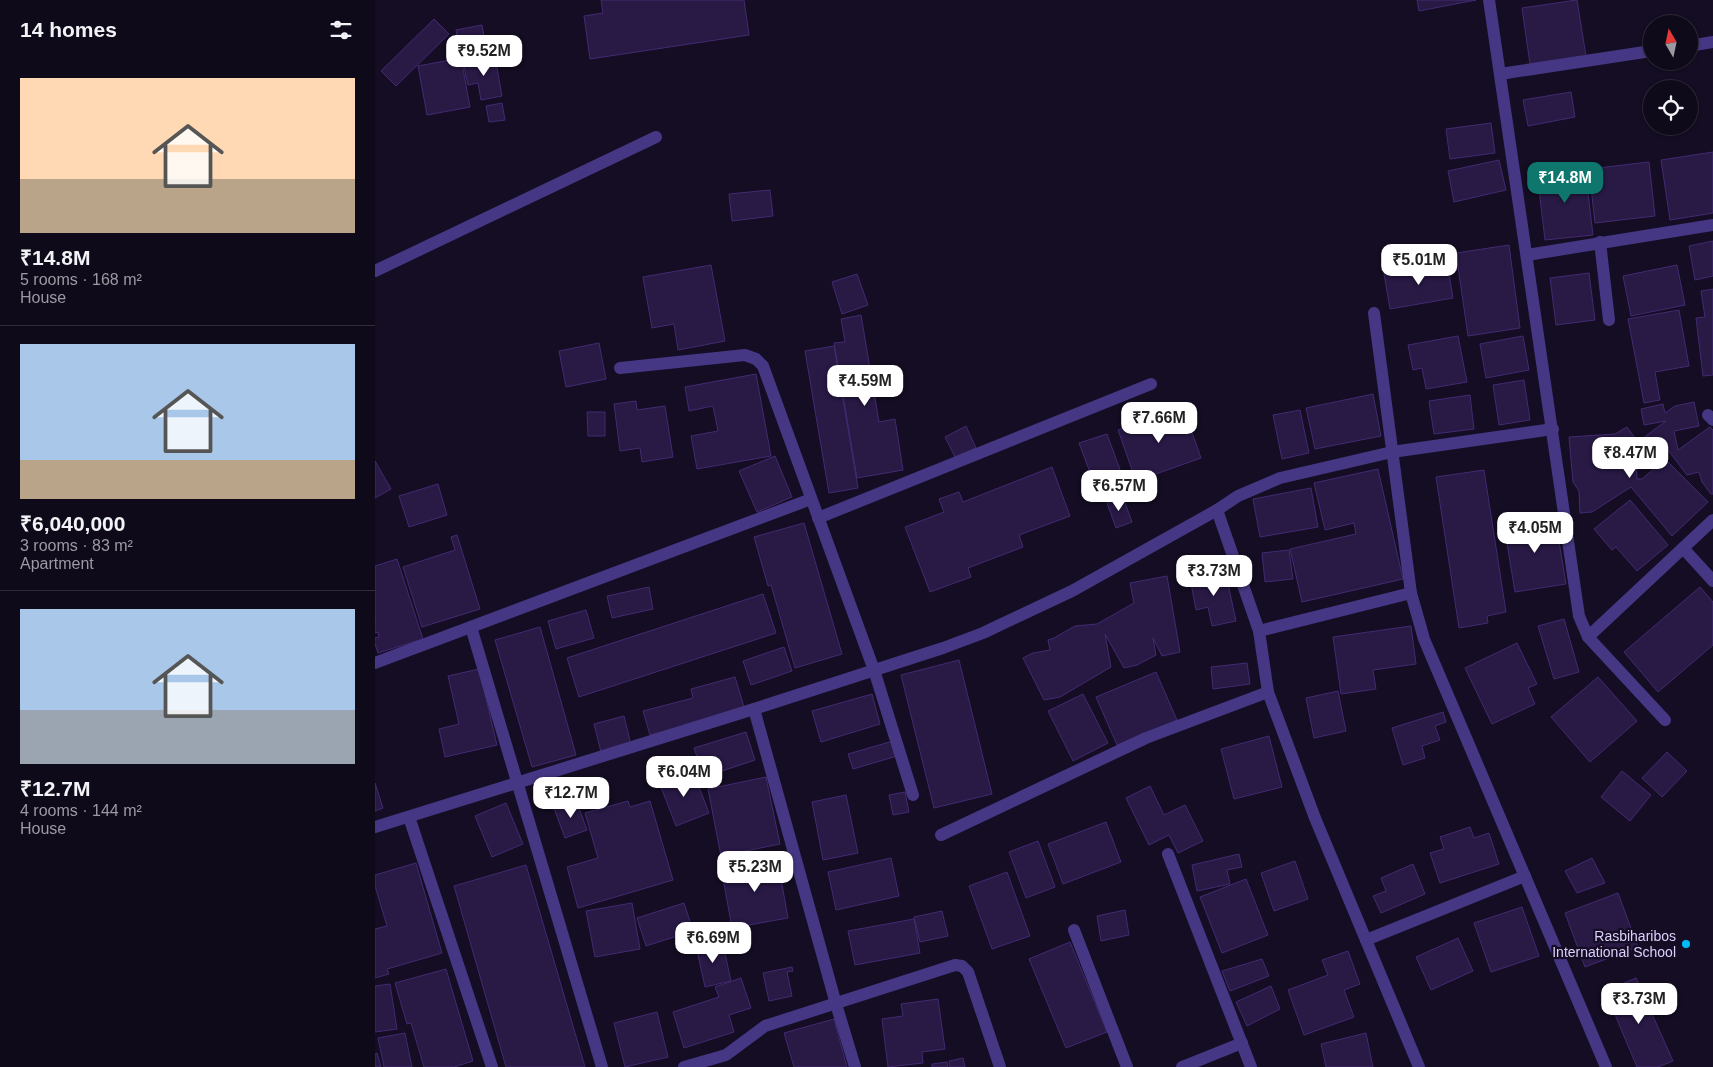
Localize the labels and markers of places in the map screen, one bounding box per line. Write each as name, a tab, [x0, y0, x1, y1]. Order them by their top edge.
pin: ₹9.52M	[443, 34, 525, 77]
pin: ₹14.8M	[1524, 162, 1606, 204]
pin: ₹5.01M	[1378, 244, 1460, 286]
pin: ₹4.59M	[824, 364, 906, 407]
pin: ₹7.66M	[1118, 402, 1200, 444]
pin: ₹8.47M	[1589, 436, 1671, 479]
pin: ₹6.57M	[1078, 470, 1160, 512]
pin: ₹4.05M	[1494, 512, 1576, 554]
pin: ₹3.73M	[1173, 554, 1255, 597]
pin: ₹6.04M	[643, 756, 725, 798]
pin: ₹12.7M	[530, 776, 612, 819]
pin: ₹5.23M	[714, 850, 796, 893]
pin: ₹6.69M	[672, 922, 754, 964]
place label: Rasbiharibos International School	[1552, 928, 1676, 960]
marker: Rasbiharibos International School	[1680, 938, 1692, 950]
pin: ₹3.73M	[1598, 982, 1680, 1025]

